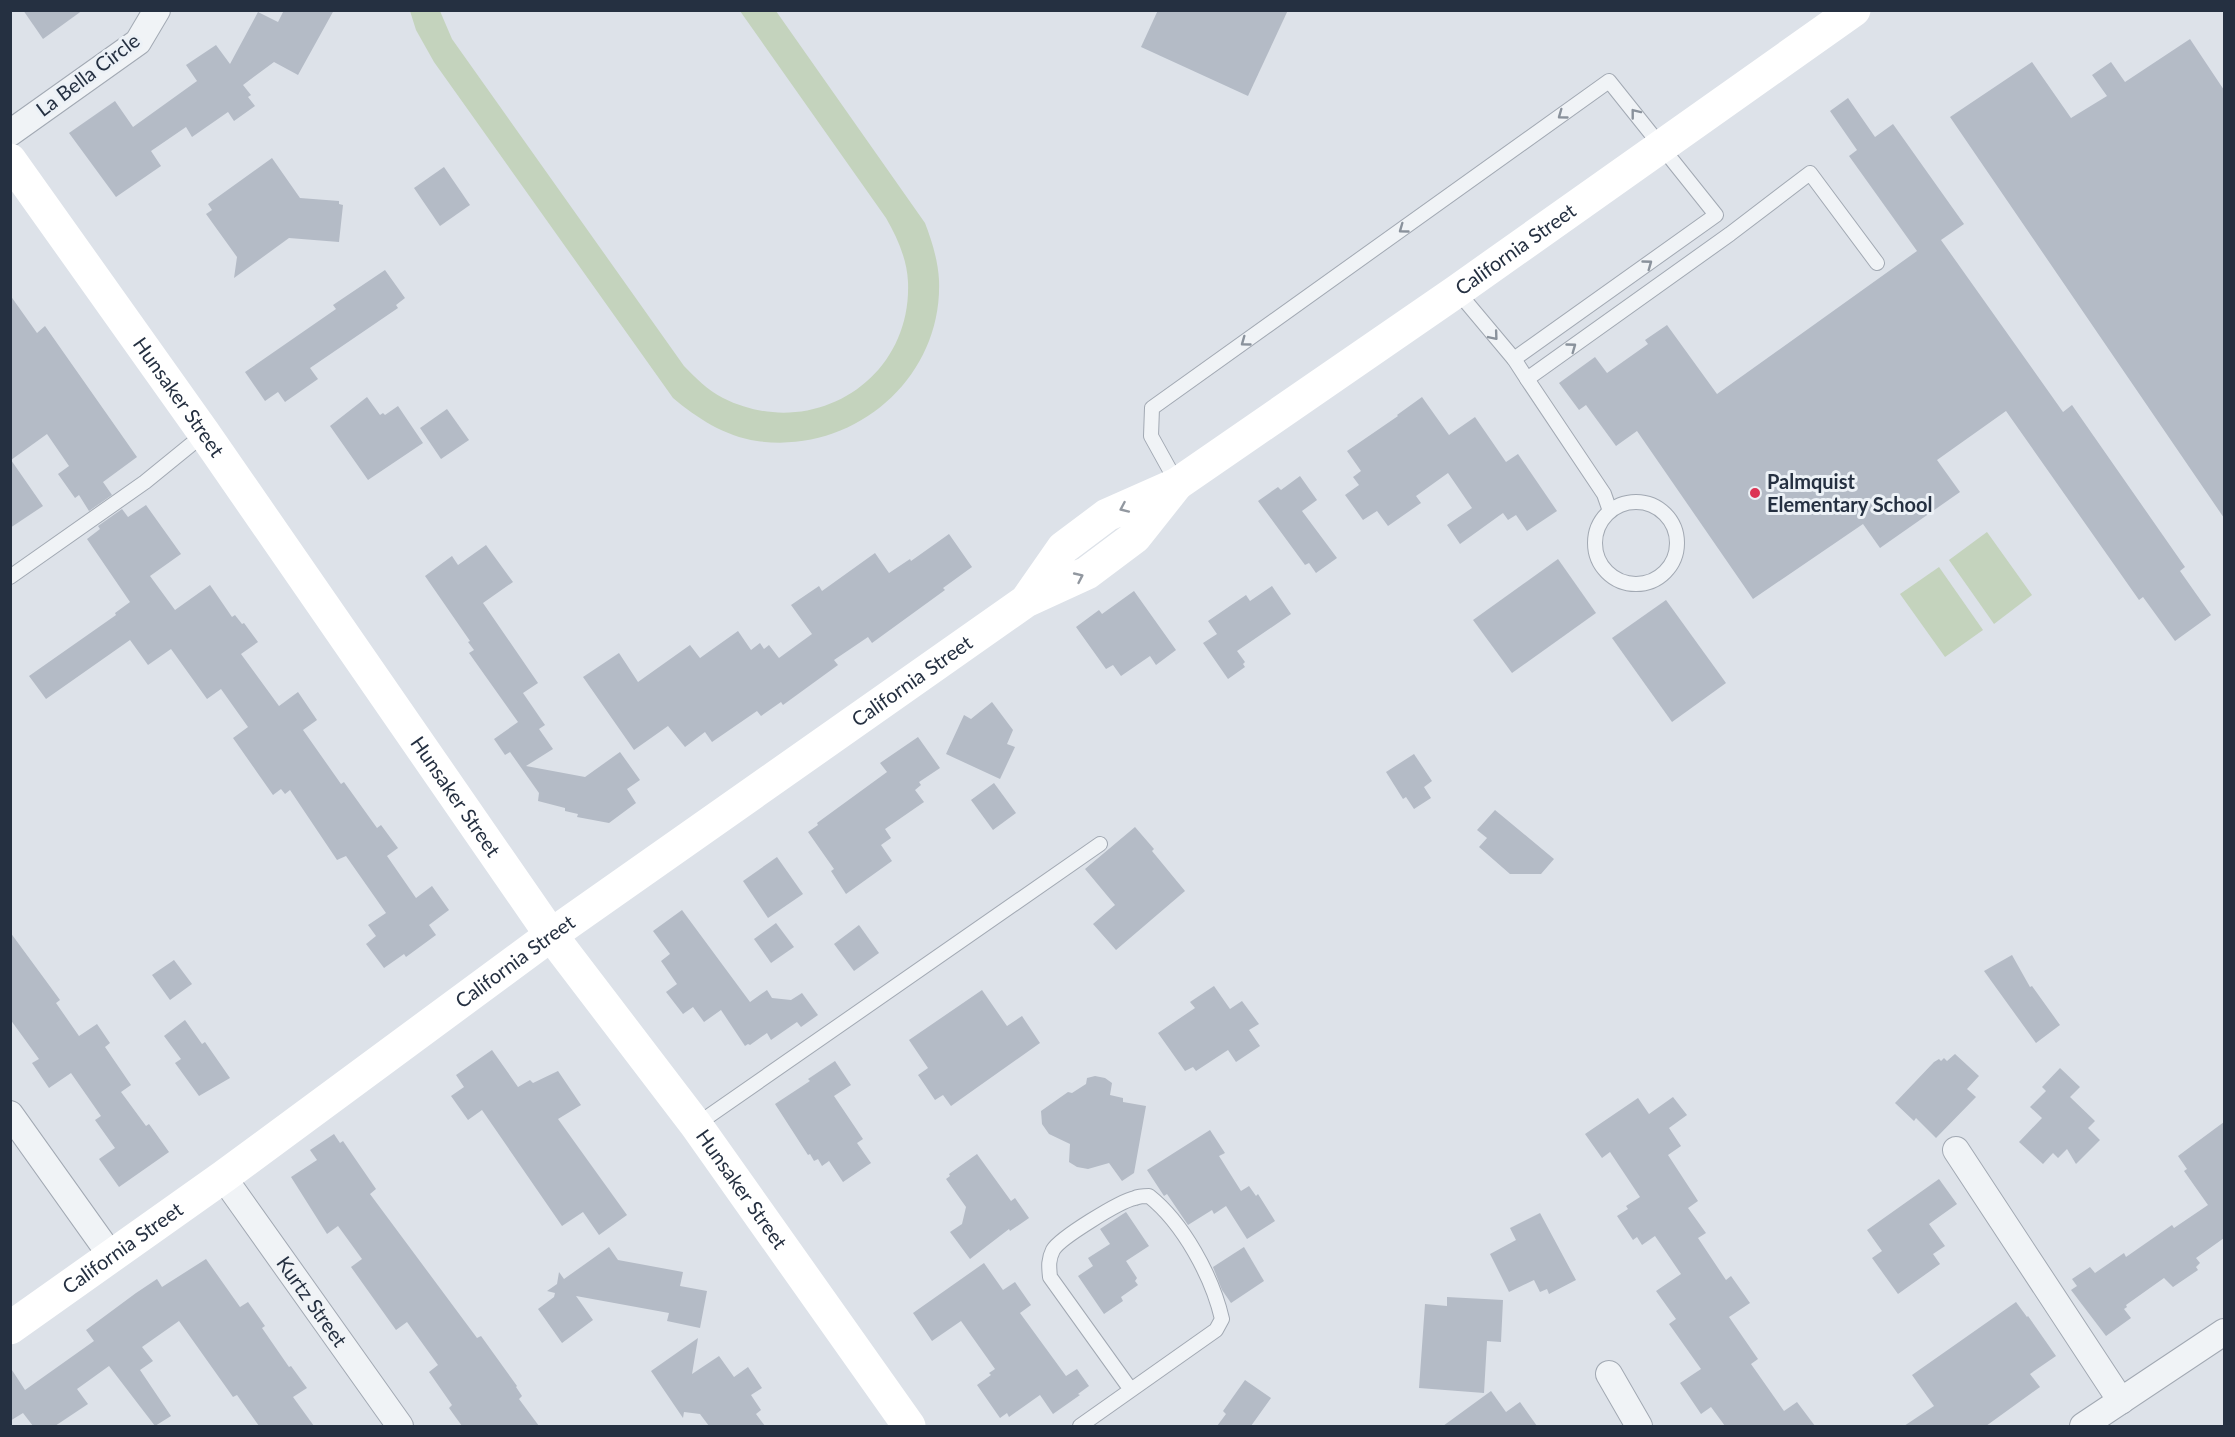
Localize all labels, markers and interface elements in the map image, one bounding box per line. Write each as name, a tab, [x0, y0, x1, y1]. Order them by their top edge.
street label: La Bella Circle	[31, 28, 144, 121]
one-way arrow	[1557, 108, 1568, 119]
one-way arrow	[1631, 109, 1642, 120]
street label: California Street	[1450, 198, 1580, 299]
one-way arrow	[1399, 221, 1410, 232]
one-way arrow	[1641, 260, 1652, 271]
one-way arrow	[1487, 329, 1498, 340]
street label: Hunsaker Street	[129, 332, 230, 461]
one-way arrow	[1240, 335, 1251, 346]
one-way arrow	[1566, 343, 1577, 354]
place label: Palmquist Elementary School	[1767, 469, 1932, 516]
marker: Palmquist Elementary School	[1748, 486, 1762, 500]
one-way arrow	[1119, 501, 1130, 513]
one-way arrow	[1072, 572, 1083, 584]
street label: California Street	[846, 630, 976, 731]
street label: Hunsaker Street	[406, 731, 506, 861]
street label: California Street	[450, 909, 579, 1013]
street label: Hunsaker Street	[692, 1124, 793, 1253]
street label: California Street	[57, 1197, 187, 1298]
street label: Kurtz Street	[272, 1251, 353, 1351]

